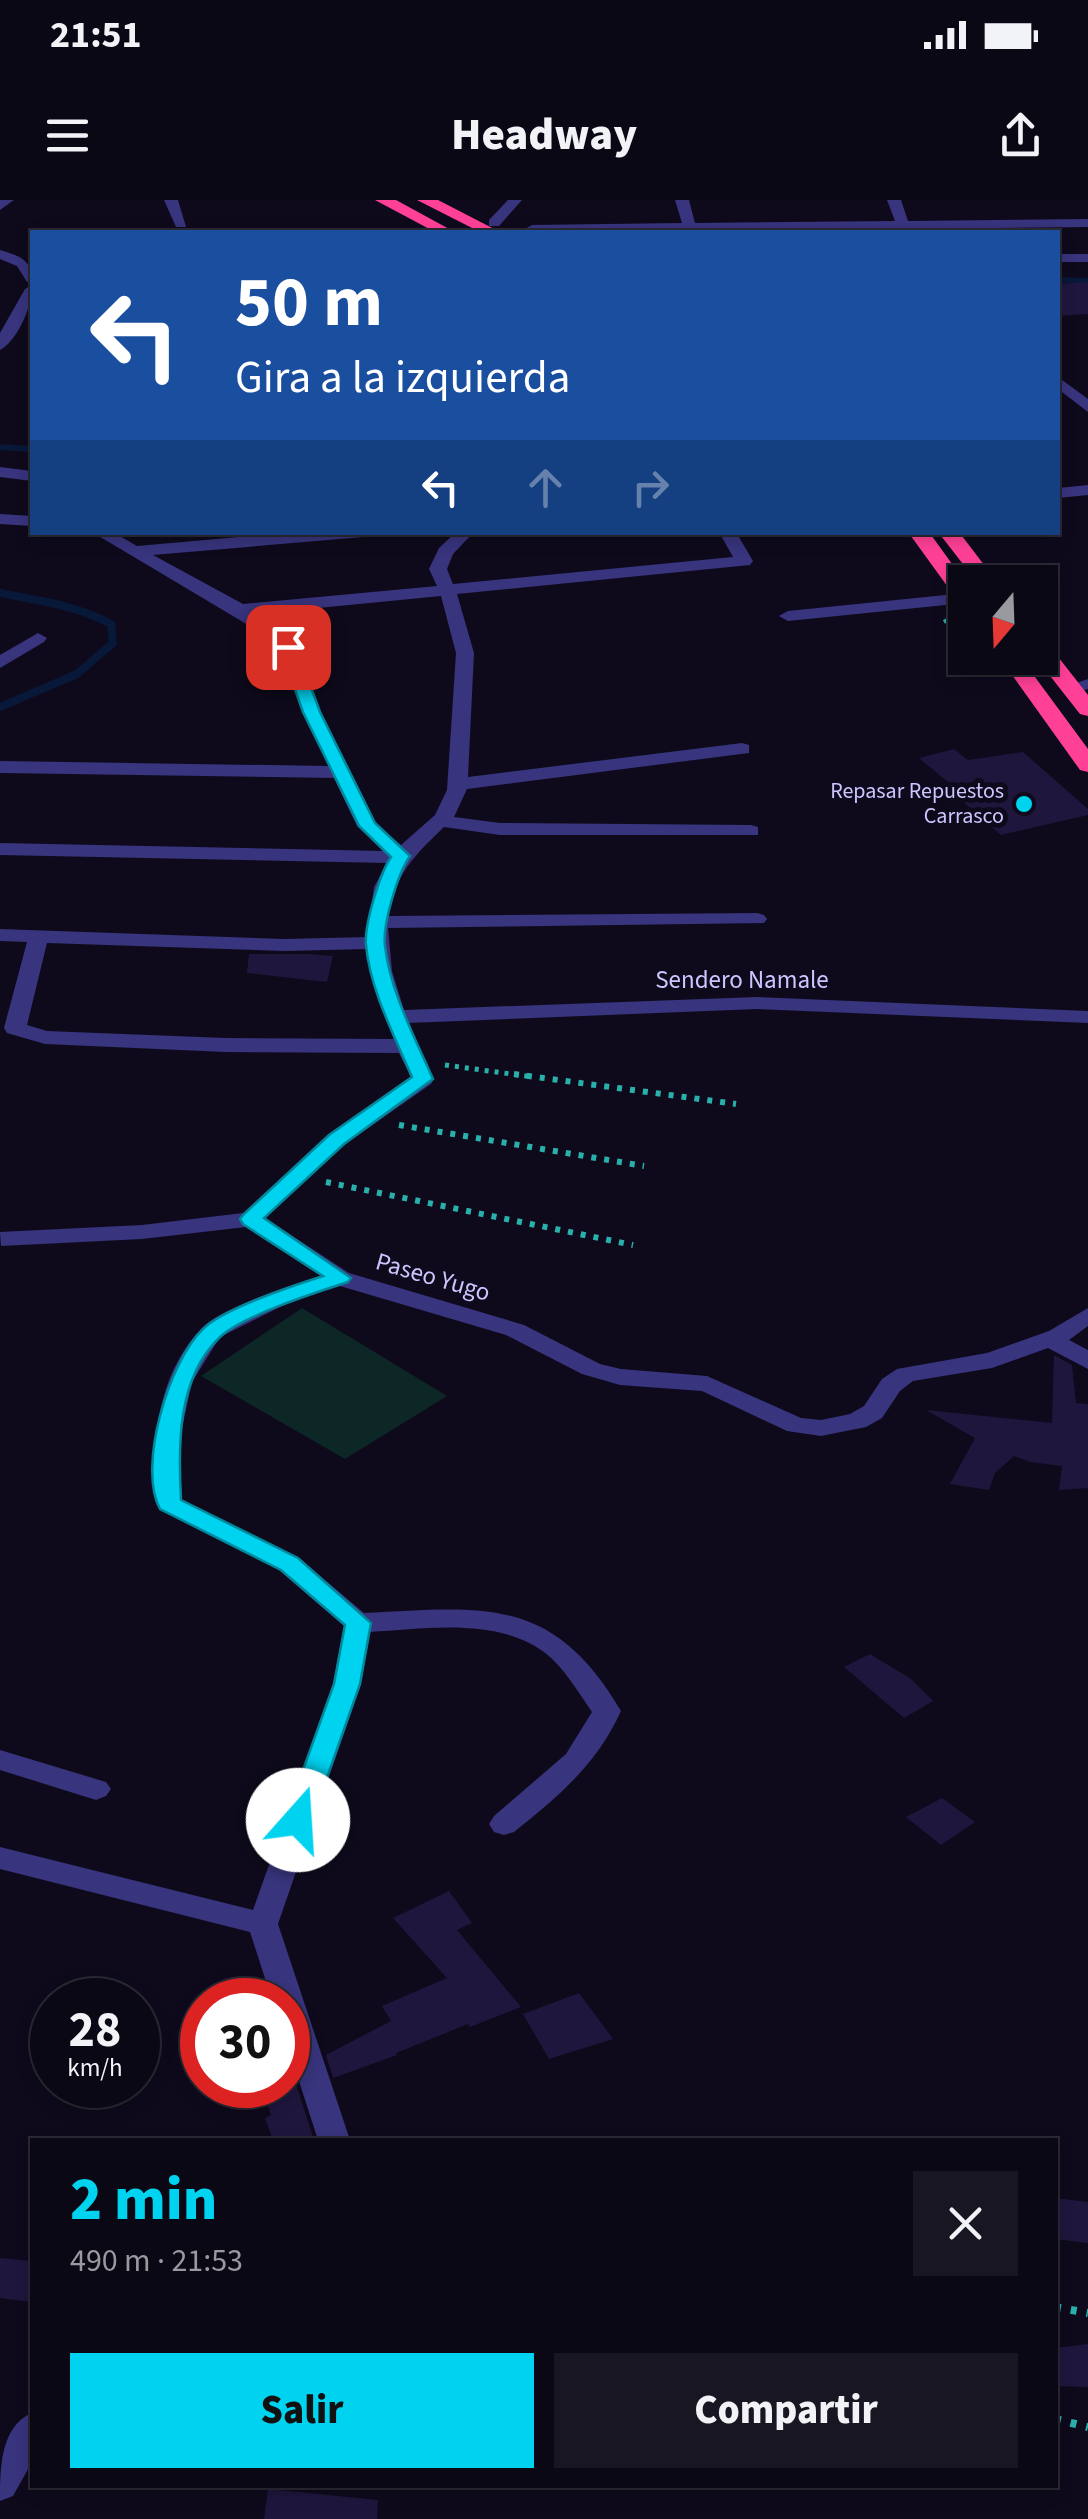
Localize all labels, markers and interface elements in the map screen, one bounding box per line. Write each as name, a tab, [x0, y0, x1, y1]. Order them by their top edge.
text: 21:51	[50, 8, 142, 62]
text: Headway	[451, 103, 637, 167]
icon: menu	[40, 108, 95, 163]
icon: share	[993, 108, 1048, 163]
text: 50 m	[235, 253, 383, 353]
icon: left	[70, 270, 200, 400]
text: Gira a la izquierda	[235, 346, 570, 410]
icon: left	[413, 460, 468, 515]
icon: ahead	[518, 460, 573, 515]
icon: right	[623, 460, 678, 515]
north arrow	[948, 565, 1058, 675]
map controls	[948, 565, 1058, 675]
pin	[246, 605, 331, 690]
icon: arrive	[261, 620, 316, 675]
place label: Repasar Repuestos Carrasco	[830, 775, 1004, 832]
marker: Repasar Repuestos Carrasco	[1013, 793, 1035, 815]
street label: Sendero Namale	[655, 962, 829, 998]
street label: Paseo Yugo	[372, 1243, 494, 1311]
position arrow	[246, 1768, 350, 1872]
speed limit sign: 30	[180, 1978, 310, 2108]
text: 28	[69, 1995, 121, 2066]
text: km/h	[67, 2050, 123, 2086]
text: 2 min	[70, 2158, 217, 2243]
button: close	[913, 2171, 1018, 2276]
text: 490 m · 21:53	[70, 2238, 243, 2284]
button: Salir	[70, 2353, 534, 2468]
button: Compartir	[554, 2353, 1018, 2468]

